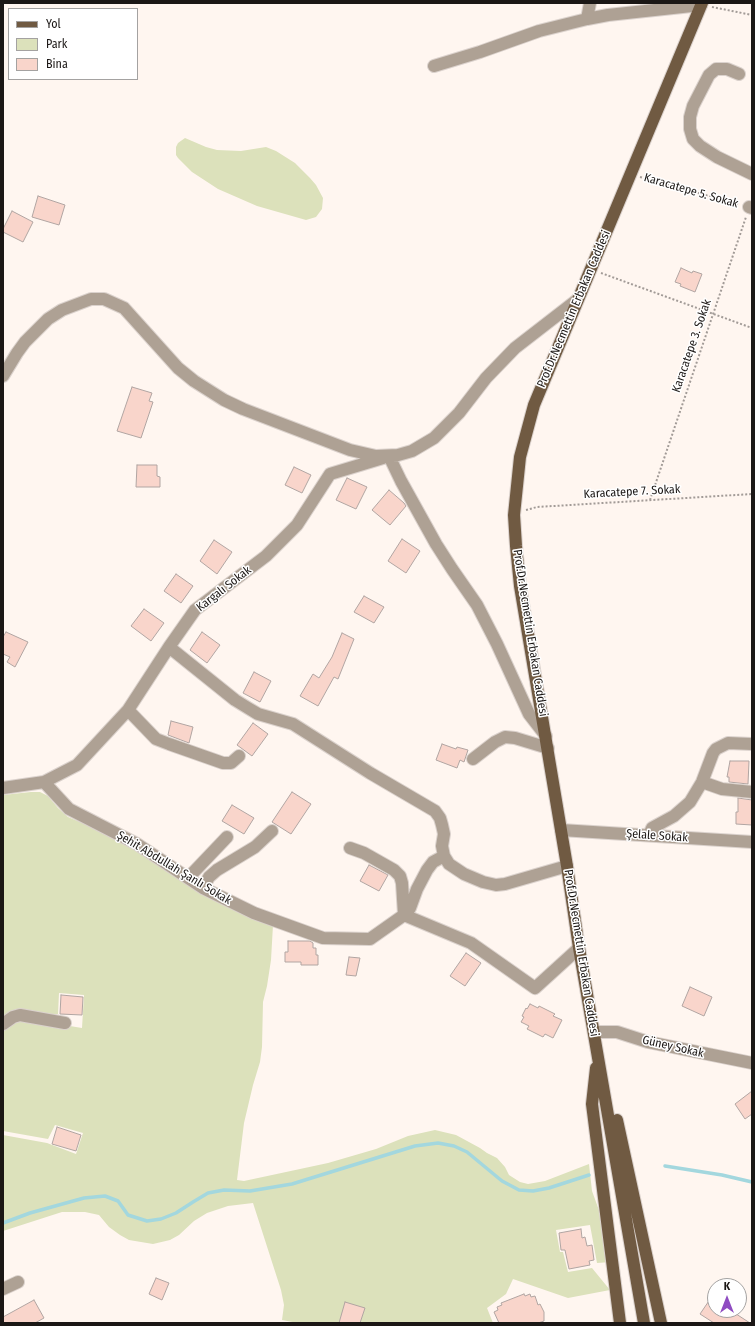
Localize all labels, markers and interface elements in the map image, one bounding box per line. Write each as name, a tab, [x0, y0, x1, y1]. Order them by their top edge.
legend	[8, 8, 138, 80]
text: Yol	[46, 17, 61, 31]
text: Park	[46, 37, 67, 51]
text: Bina	[46, 57, 68, 71]
street label: Karacatepe 5. Sokak	[642, 171, 740, 211]
street label: Prof.Dr.Necmettin Erbakan Caddesi	[534, 228, 614, 390]
street label: Karacatepe 3. Sokak	[669, 298, 715, 394]
street label: Karacatepe 7. Sokak	[583, 482, 681, 502]
street label: Prof.Dr.Necmettin Erbakan Caddesi	[510, 548, 550, 718]
street label: Kargalı Sokak	[194, 563, 254, 615]
street label: Şelale Sokak	[626, 827, 688, 845]
street label: Şehit Abdullah Şanlı Sokak	[114, 828, 234, 908]
street label: Prof.Dr.Necmettin Erbakan Caddesi	[561, 868, 601, 1038]
street label: Güney Sokak	[641, 1033, 705, 1061]
north arrow	[707, 1278, 747, 1318]
text: K	[724, 1280, 730, 1293]

